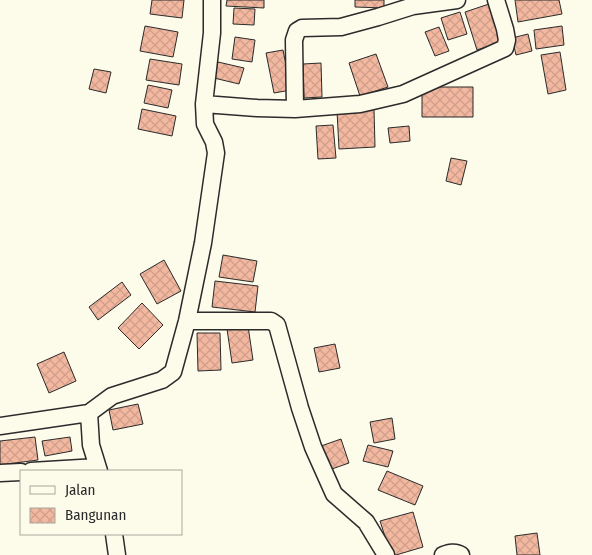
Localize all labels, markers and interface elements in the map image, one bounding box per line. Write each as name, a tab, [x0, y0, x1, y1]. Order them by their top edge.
legend	[20, 470, 182, 535]
text: Jalan	[65, 481, 95, 499]
text: Bangunan	[65, 506, 126, 524]

